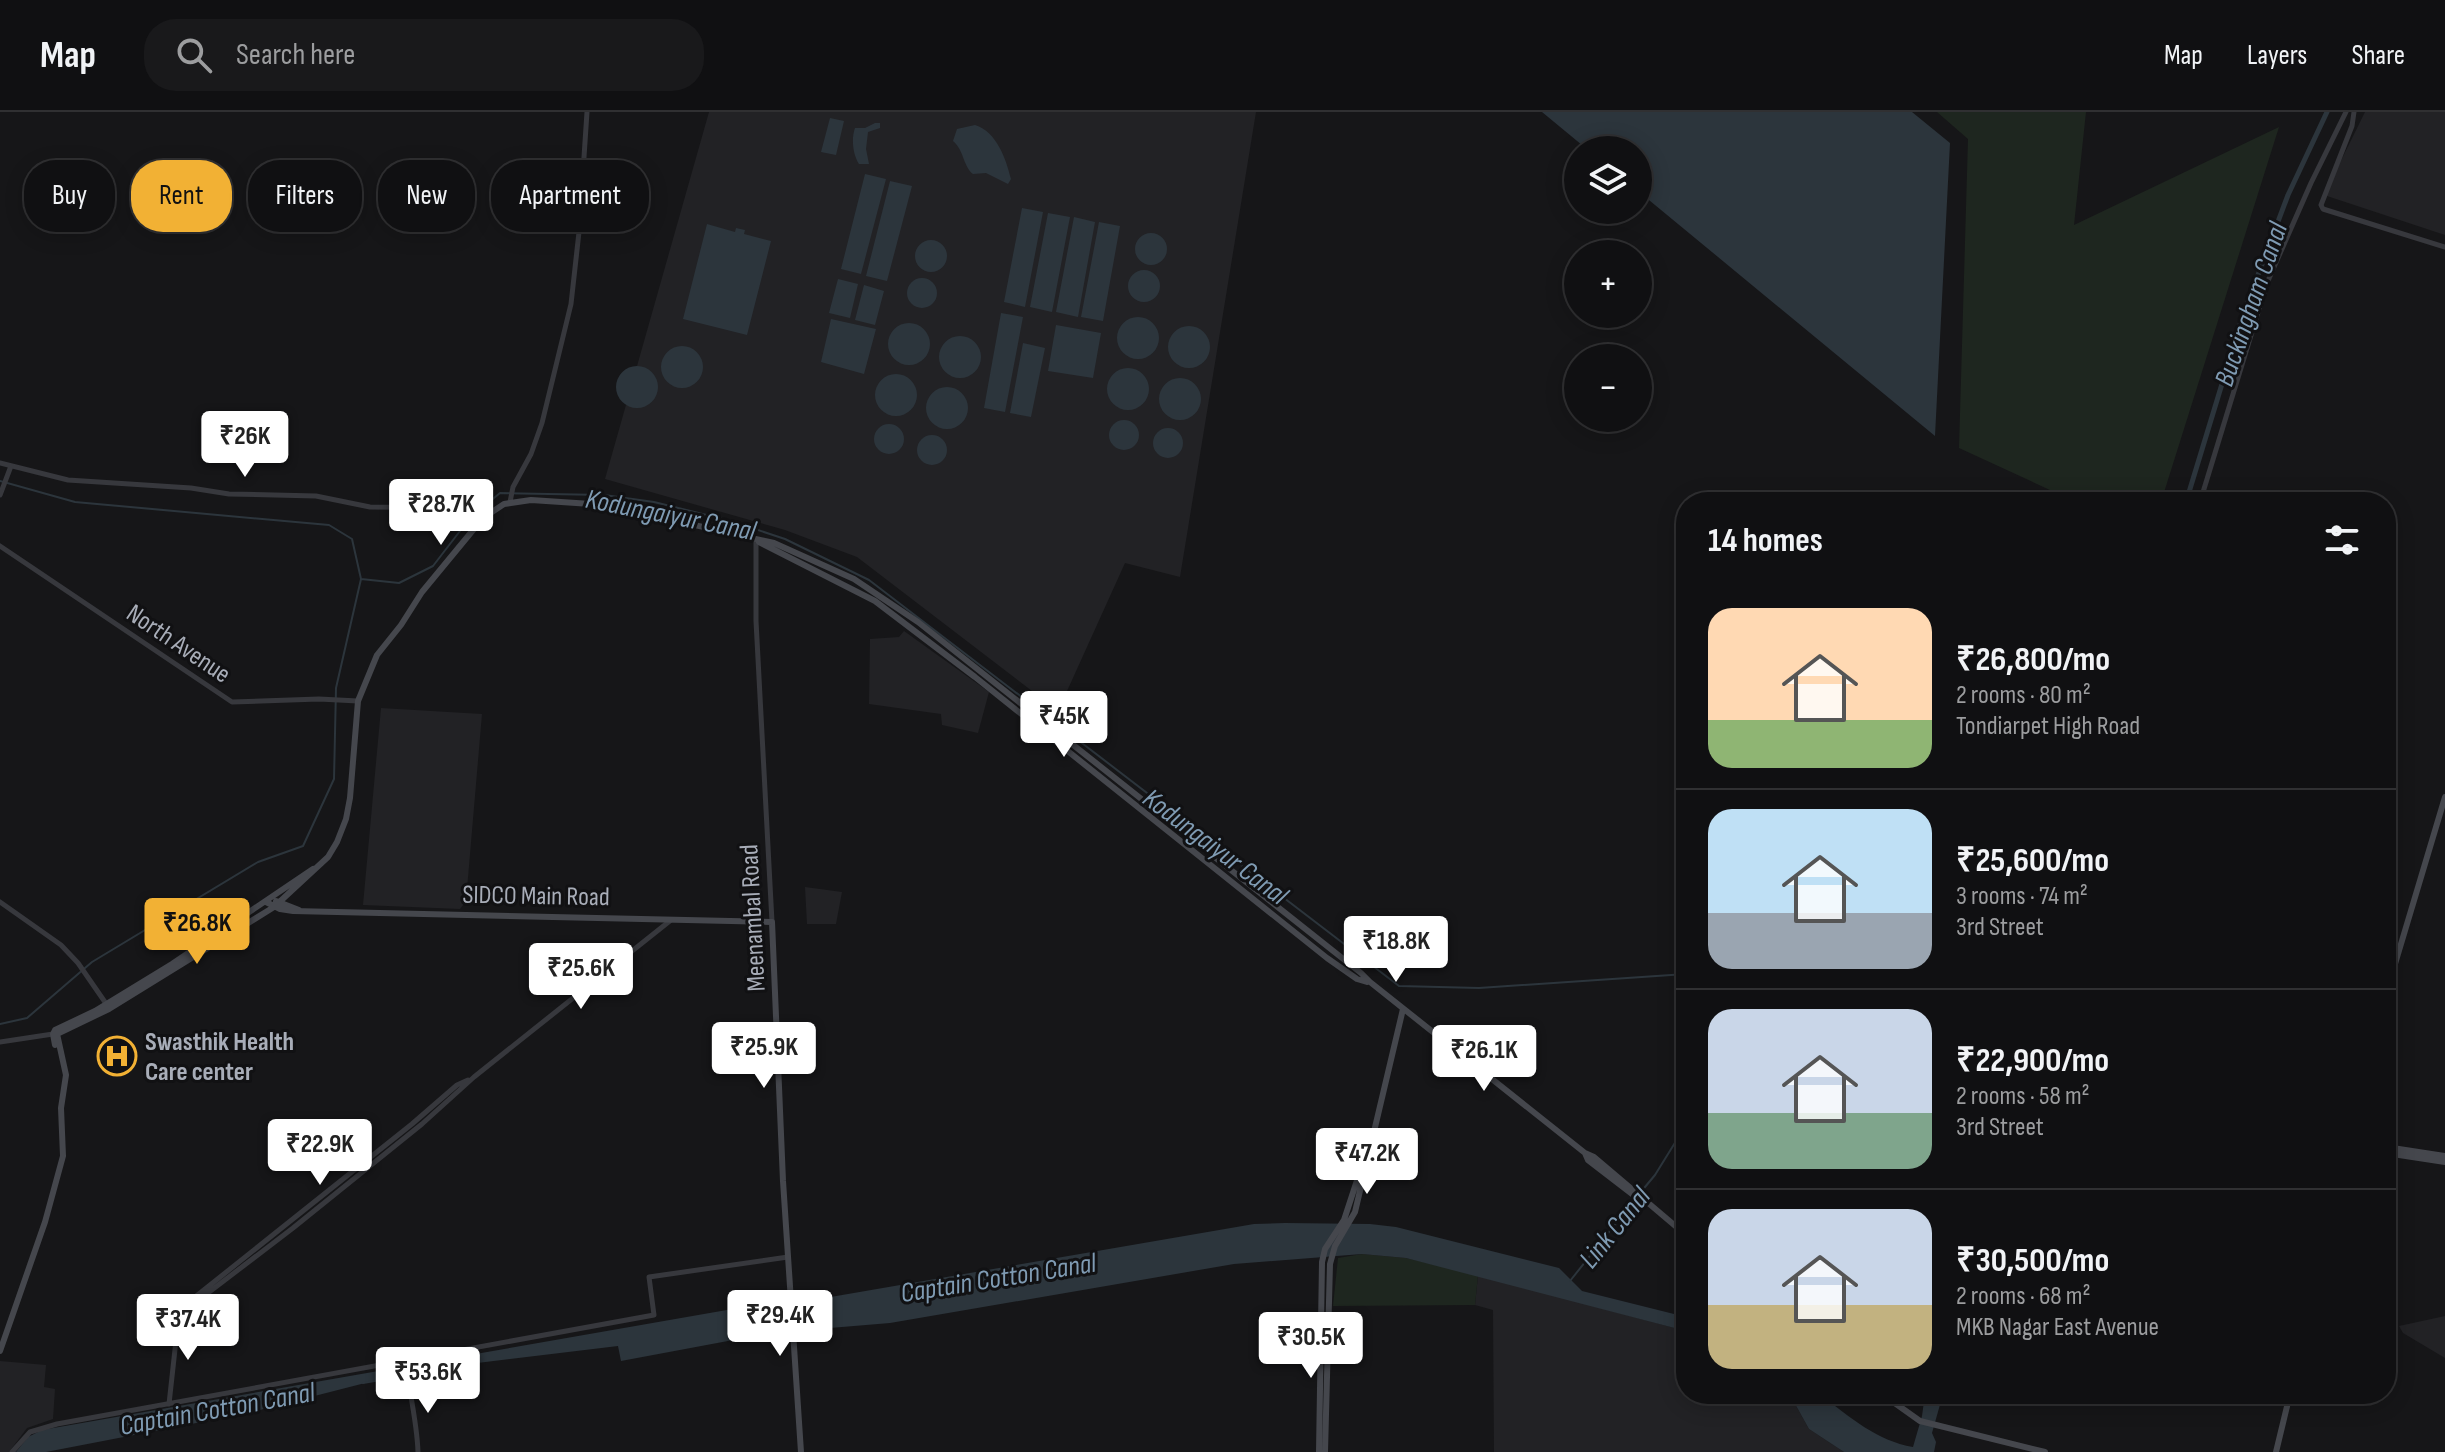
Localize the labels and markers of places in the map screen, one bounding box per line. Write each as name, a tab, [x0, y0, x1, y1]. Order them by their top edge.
pin: ₹26K	[198, 411, 292, 479]
pin: ₹28.7K	[376, 479, 506, 547]
pin: ₹45K	[1017, 691, 1111, 759]
pin: ₹26.8K	[132, 898, 262, 966]
pin: ₹18.8K	[1331, 916, 1461, 984]
pin: ₹25.6K	[516, 943, 646, 1011]
pin: ₹25.9K	[699, 1022, 829, 1090]
pin: ₹26.1K	[1419, 1025, 1549, 1093]
place label: Swasthik Health Care center	[145, 1027, 294, 1088]
hospital icon: Swasthik Health Care center	[96, 1035, 138, 1077]
pin: ₹22.9K	[255, 1119, 385, 1187]
pin: ₹47.2K	[1302, 1128, 1432, 1196]
pin: ₹29.4K	[715, 1290, 845, 1358]
pin: ₹37.4K	[123, 1294, 253, 1362]
pin: ₹30.5K	[1246, 1312, 1376, 1380]
pin: ₹53.6K	[363, 1347, 493, 1415]

